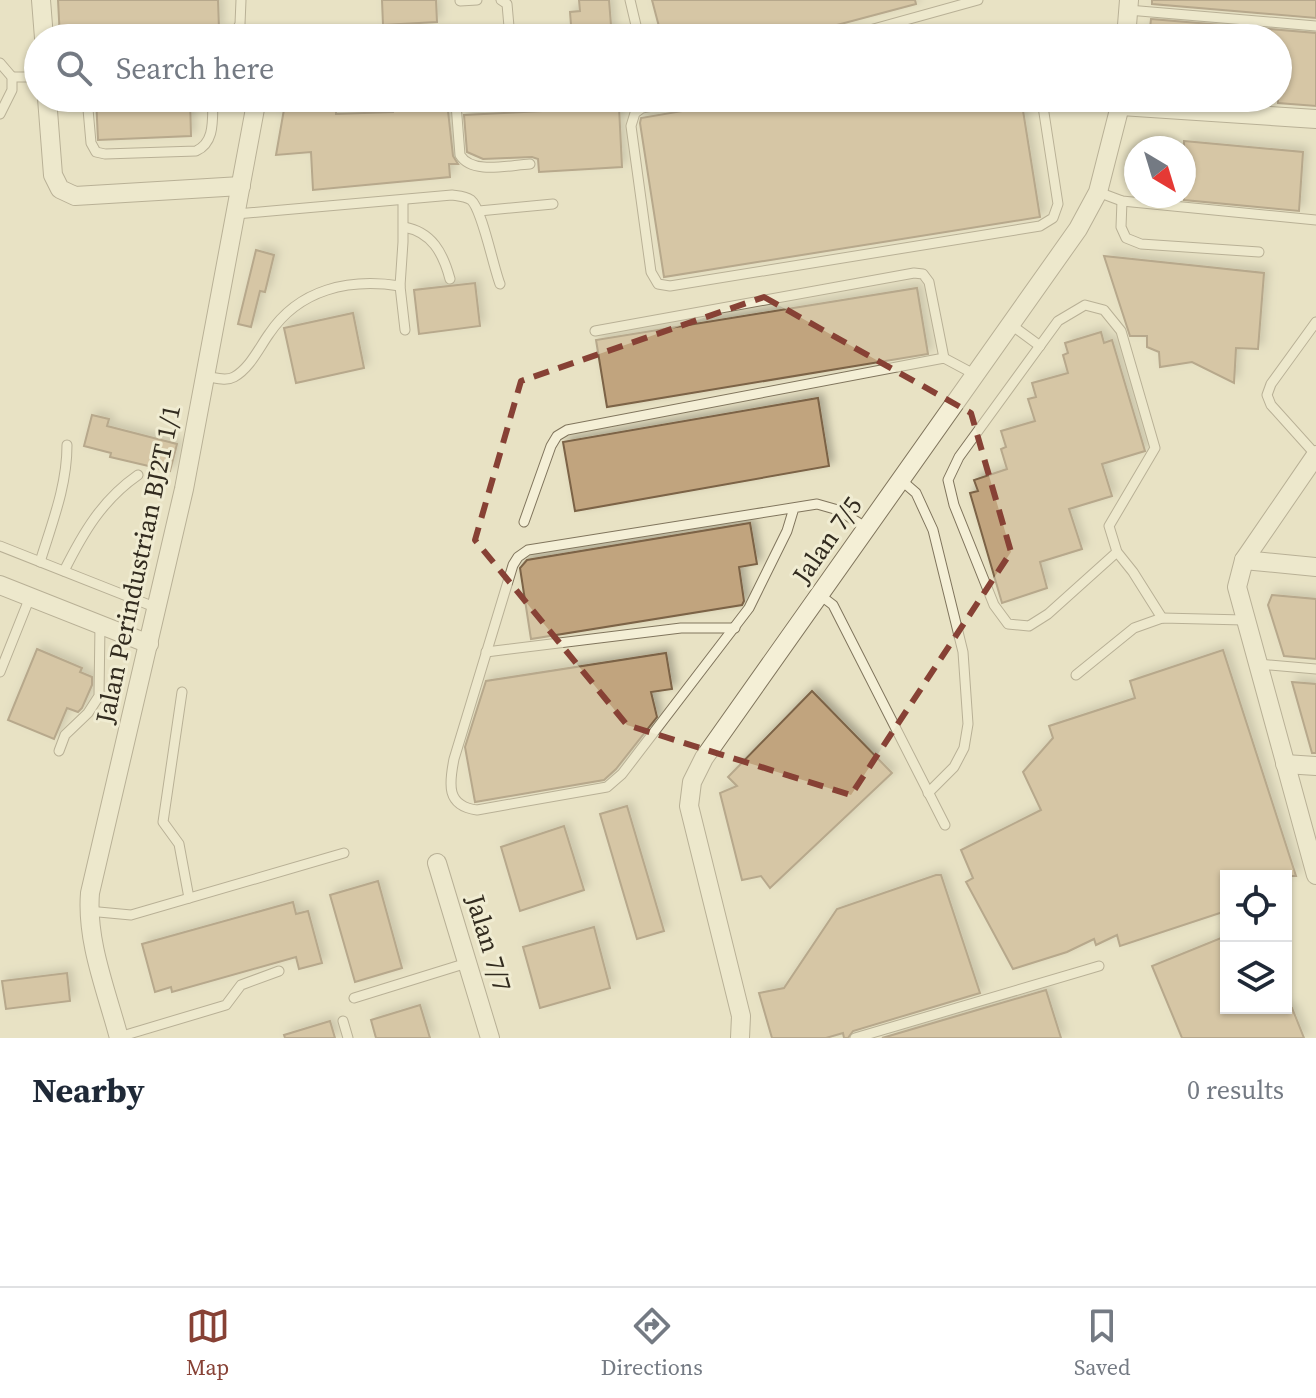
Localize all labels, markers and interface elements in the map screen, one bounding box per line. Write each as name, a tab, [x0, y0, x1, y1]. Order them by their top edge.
search box	[24, 24, 1292, 112]
icon: search	[52, 46, 96, 90]
text: Search here	[116, 48, 274, 89]
north arrow	[1124, 136, 1196, 208]
street label: Jalan Perindustrian BJ2T 1/1	[86, 401, 189, 728]
street label: Jalan 7/5	[783, 489, 870, 592]
map controls	[1220, 870, 1292, 1014]
button: locate	[1220, 870, 1292, 942]
street label: Jalan 7/7	[457, 889, 521, 996]
button: layers	[1220, 942, 1292, 1014]
text: Nearby	[32, 1067, 145, 1113]
text: 0 results	[1187, 1072, 1284, 1108]
tab: Map	[186, 1304, 230, 1382]
tab: Directions	[601, 1304, 703, 1382]
tab: Saved	[1074, 1304, 1130, 1382]

